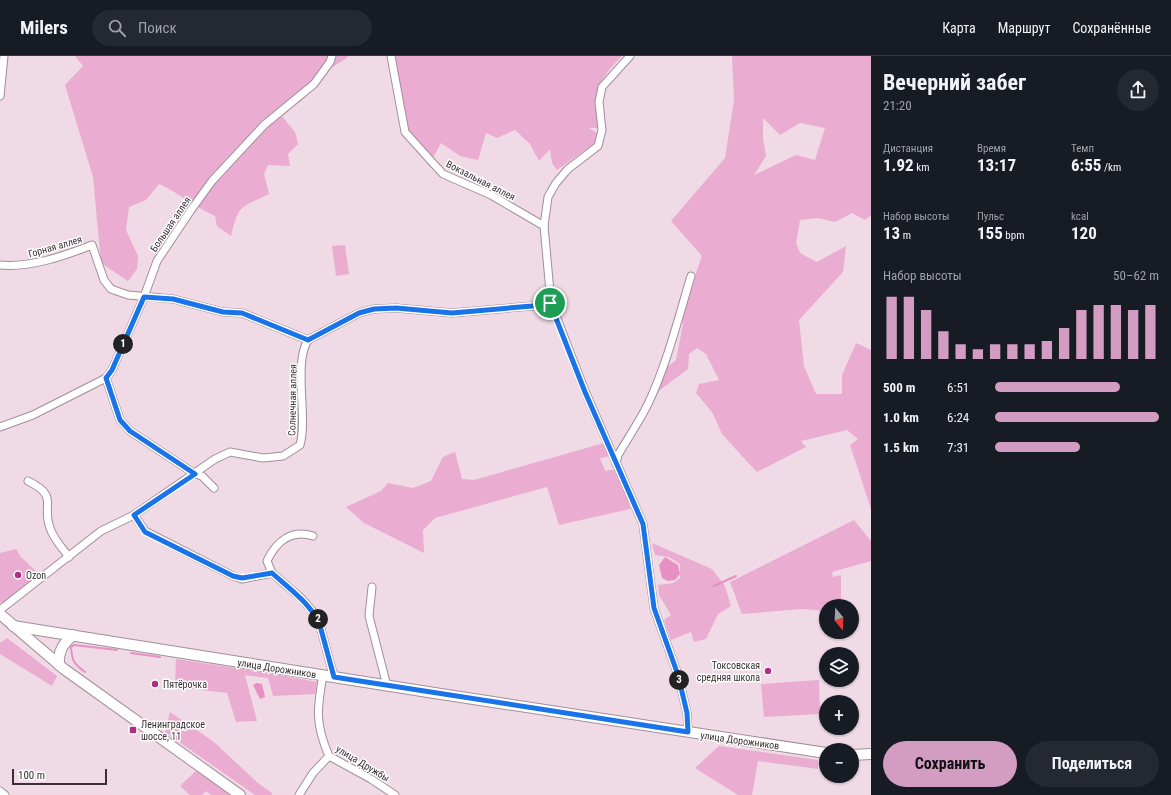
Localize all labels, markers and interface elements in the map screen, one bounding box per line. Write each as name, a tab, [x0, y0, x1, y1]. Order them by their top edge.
search box	[92, 10, 372, 46]
text: Milers	[20, 16, 68, 39]
icon: search	[106, 17, 128, 39]
text: Поиск	[138, 19, 177, 37]
text: Карта	[942, 20, 976, 36]
text: Маршрут	[998, 20, 1050, 36]
text: Сохранённые	[1072, 20, 1151, 36]
button: share	[1117, 69, 1159, 111]
text: Вечерний забег	[883, 70, 1026, 95]
text: 21:20	[883, 98, 912, 113]
text: Дистанция	[883, 142, 933, 155]
text: Время	[977, 142, 1006, 155]
text: Темп	[1071, 142, 1094, 155]
text: 1.92	[883, 155, 914, 175]
text: 13:17	[977, 155, 1016, 175]
text: 6:55	[1071, 155, 1101, 175]
street label: Вокзальная аллея	[444, 158, 517, 203]
text: km	[914, 161, 929, 174]
text: /km	[1101, 161, 1121, 174]
street label: Большая аллея	[148, 195, 193, 254]
text: Набор высоты	[883, 210, 950, 223]
text: Пульс	[977, 210, 1004, 223]
text: kcal	[1071, 210, 1089, 223]
text: 13	[883, 223, 900, 243]
text: 155	[977, 223, 1003, 243]
text: 120	[1071, 223, 1097, 243]
text: m	[900, 229, 911, 242]
text: bpm	[1003, 229, 1024, 242]
street label: Горная аллея	[27, 234, 83, 259]
text: Набор высоты	[883, 268, 962, 283]
text: 50–62 m	[1113, 268, 1159, 283]
pin	[533, 286, 567, 320]
icon: arrive	[539, 292, 561, 314]
pin: 1	[113, 334, 133, 354]
text: 1	[120, 337, 126, 350]
street label: Солнечная аллея	[286, 364, 299, 436]
text: 500 m	[883, 380, 915, 395]
text: 6:51	[947, 380, 969, 395]
text: 1.0 km	[883, 410, 919, 425]
text: 6:24	[947, 410, 969, 425]
text: 1.5 km	[883, 440, 919, 455]
text: 7:31	[947, 440, 969, 455]
marker: Ozon	[13, 570, 23, 580]
place label: Ozon	[26, 570, 46, 581]
north arrow	[819, 599, 859, 639]
map controls	[819, 599, 859, 783]
pin: 2	[308, 609, 328, 629]
text: 2	[315, 612, 321, 625]
button: layers	[819, 647, 859, 687]
street label: улица Дорожников	[237, 657, 317, 680]
place label: Токсовская средняя школа	[697, 660, 760, 683]
marker: Токсовская средняя школа	[763, 666, 773, 676]
pin: 3	[669, 670, 689, 690]
text: 3	[676, 673, 682, 686]
marker: Пятёрочка	[150, 679, 160, 689]
place label: Пятёрочка	[163, 679, 207, 690]
button: +	[819, 695, 859, 735]
place label: Ленинградское шоссе, 11	[141, 719, 205, 742]
marker: Ленинградское шоссе, 11	[128, 725, 138, 735]
street label: улица Дорожников	[700, 730, 780, 751]
button: Сохранить	[883, 741, 1017, 787]
button: Поделиться	[1025, 741, 1159, 787]
street label: улица Дружбы	[334, 743, 391, 784]
button: −	[819, 743, 859, 783]
scale bar	[12, 767, 107, 786]
text: 100 m	[18, 769, 45, 782]

